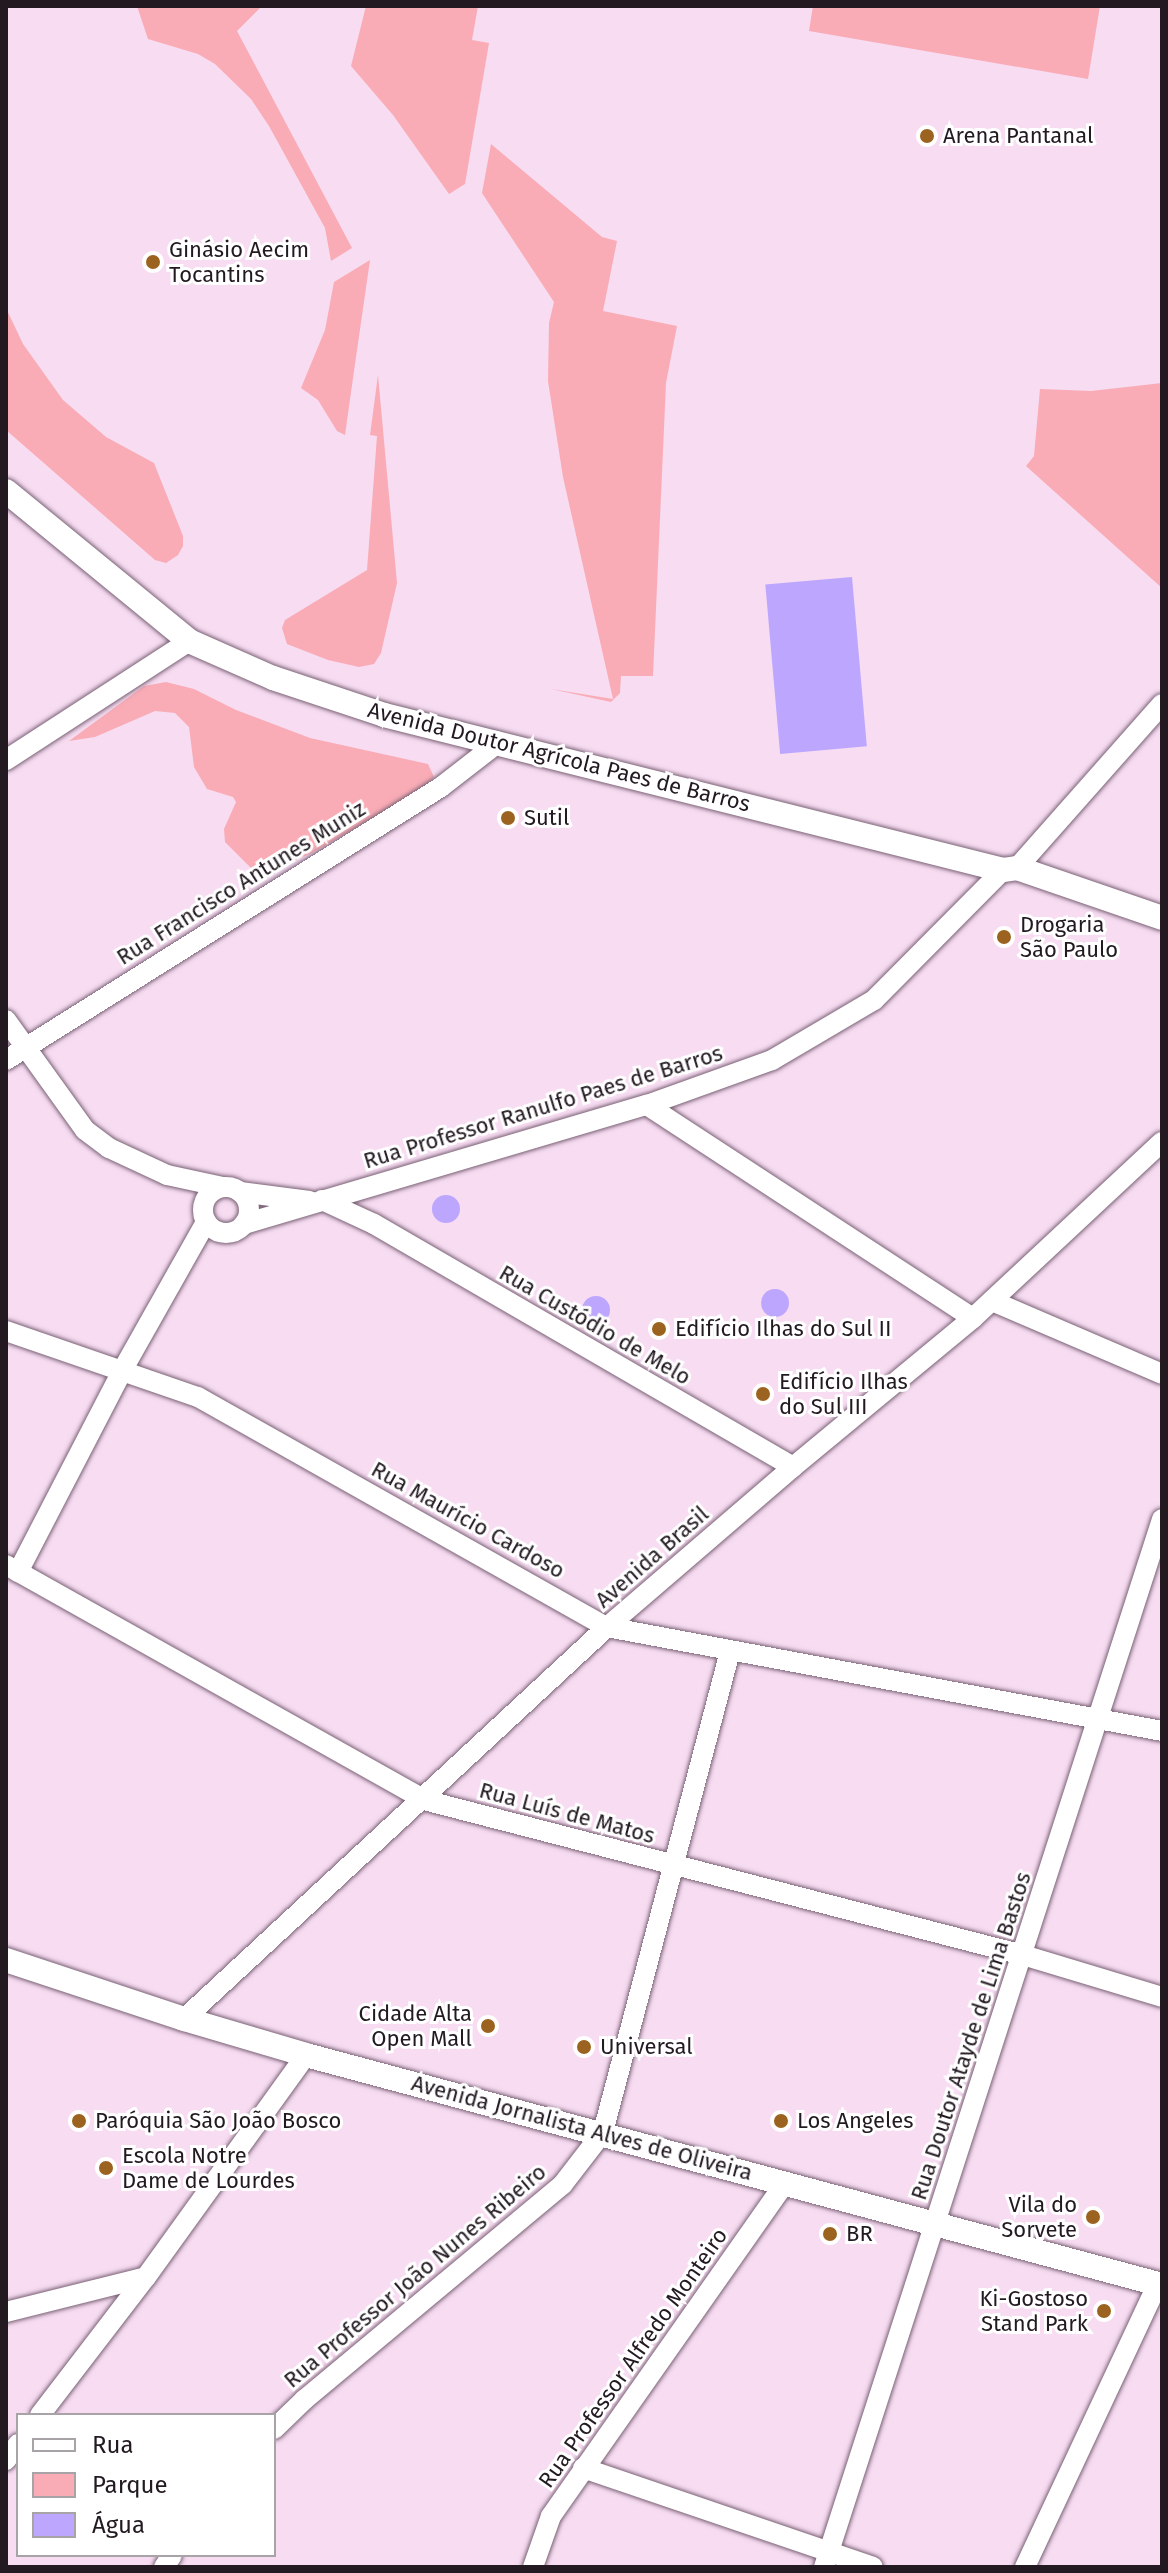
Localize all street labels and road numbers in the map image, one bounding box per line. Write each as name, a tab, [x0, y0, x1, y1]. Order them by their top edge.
street label: Avenida Doutor Agrícola Paes de Barros	[365, 697, 753, 817]
street label: Rua Francisco Antunes Muniz	[112, 795, 370, 971]
street label: Rua Professor Ranulfo Paes de Barros	[360, 1040, 726, 1174]
street label: Rua Custódio de Melo	[495, 1259, 695, 1391]
street label: Rua Maurício Cardoso	[367, 1456, 569, 1584]
street label: Avenida Brasil	[590, 1501, 714, 1613]
street label: Rua Luís de Matos	[476, 1777, 658, 1849]
street label: Rua Doutor Atayde de Lima Bastos	[905, 1869, 1037, 2203]
street label: Avenida Jornalista Alves de Oliveira	[409, 2070, 755, 2186]
street label: Rua Professor João Nunes Ribeiro	[279, 2159, 551, 2393]
street label: Rua Professor Alfredo Monteiro	[533, 2223, 733, 2493]

